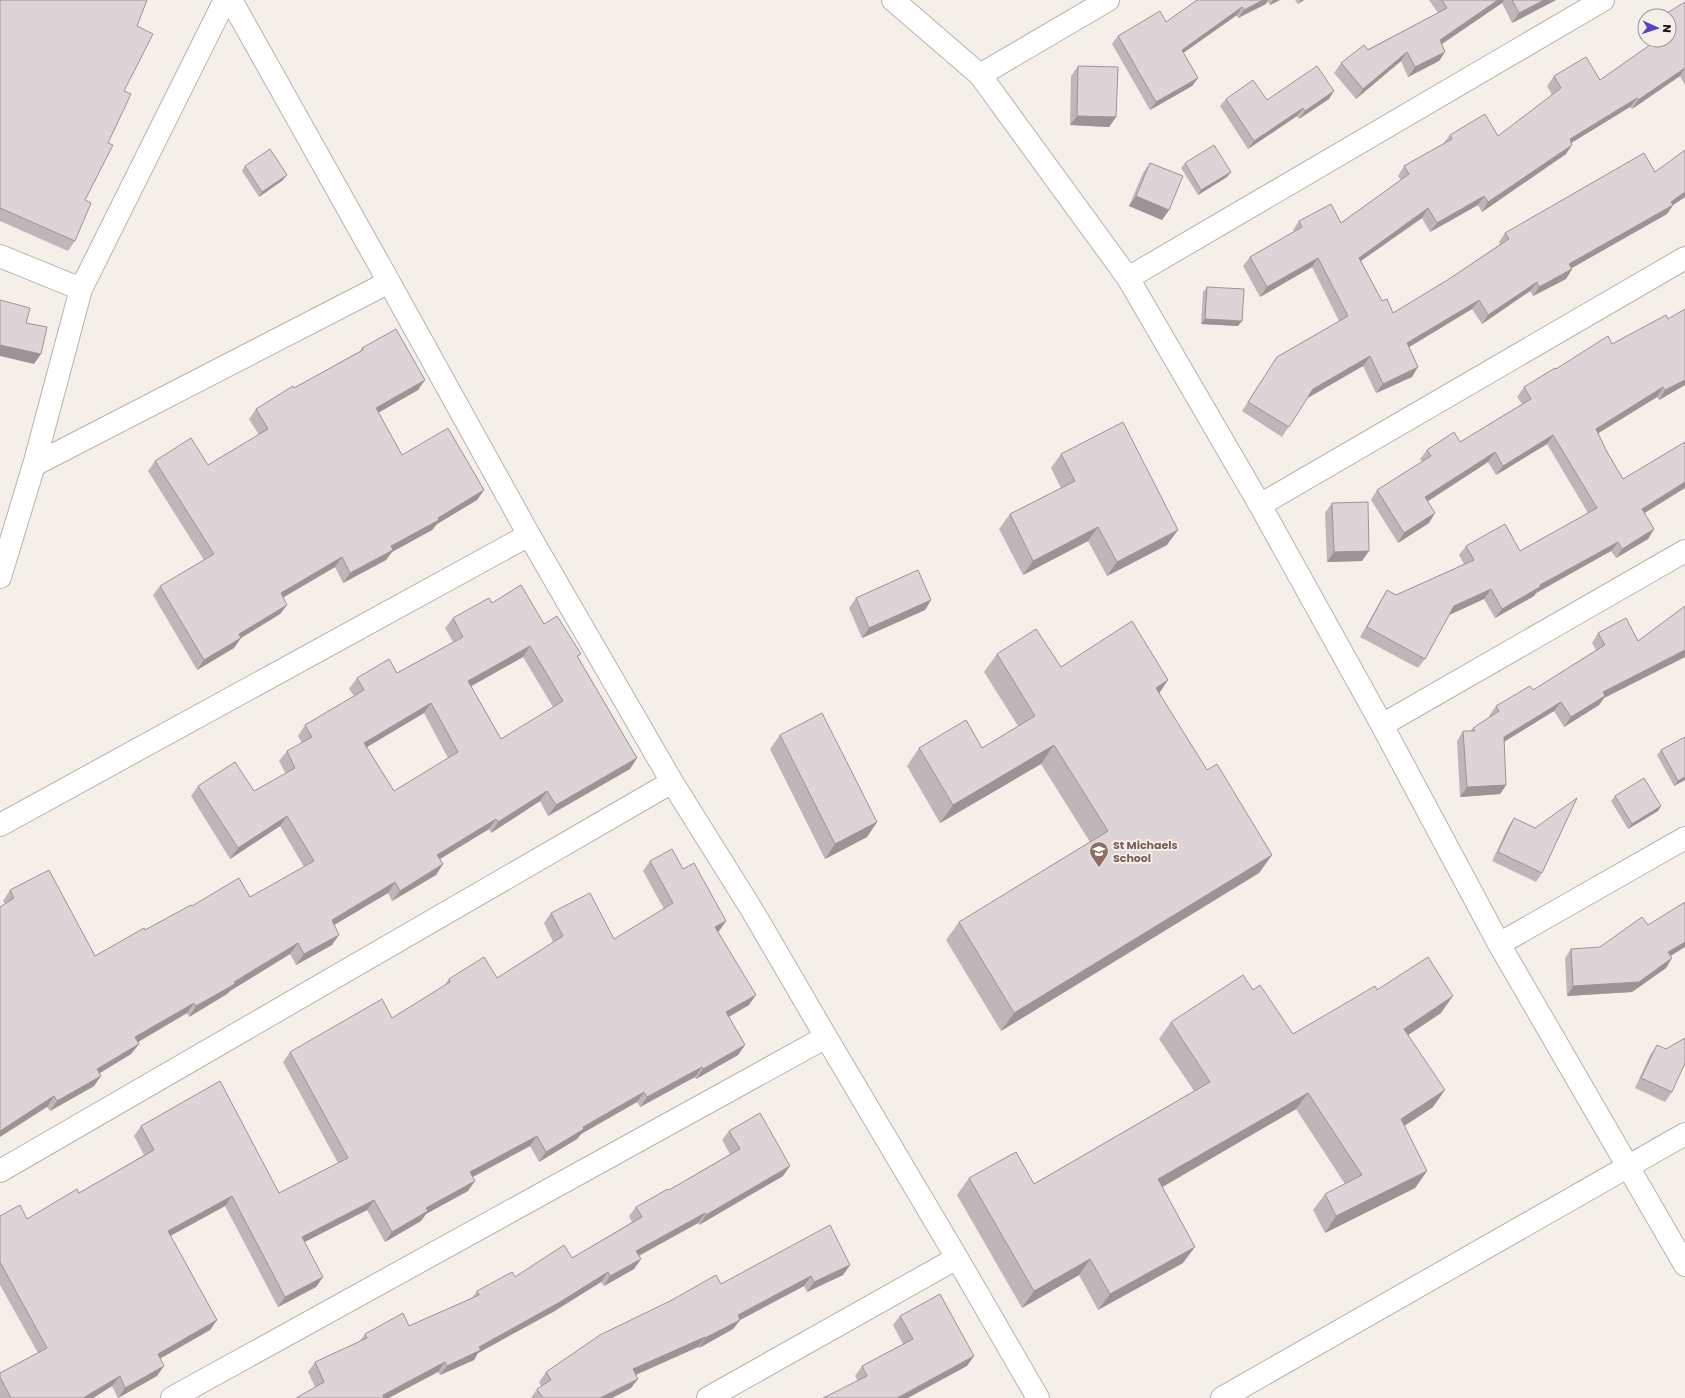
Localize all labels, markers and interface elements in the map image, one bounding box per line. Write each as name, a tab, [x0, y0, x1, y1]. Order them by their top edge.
north arrow	[1637, 8, 1677, 48]
text: N	[1659, 24, 1675, 33]
place label: St Michaels School	[1113, 837, 1178, 866]
school or university icon: St Michaels School	[1088, 840, 1110, 868]

